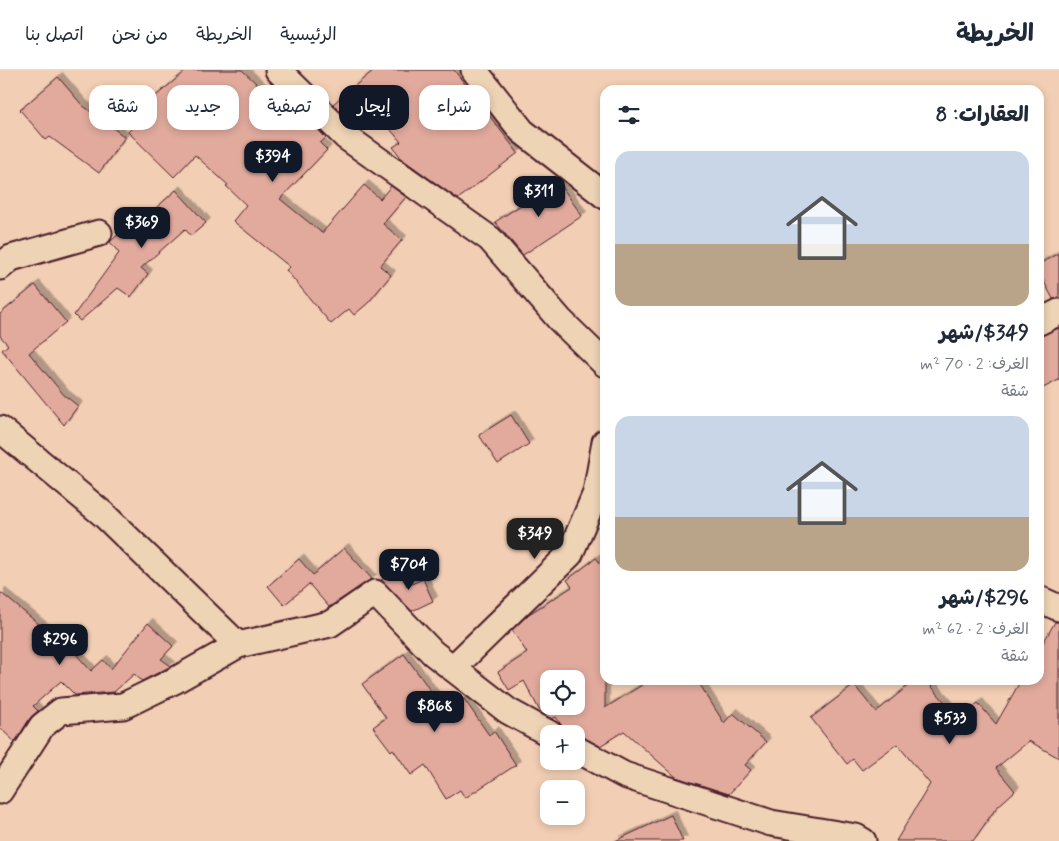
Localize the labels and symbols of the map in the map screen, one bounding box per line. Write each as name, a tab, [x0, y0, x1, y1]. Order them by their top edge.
pin: $394	[243, 140, 303, 183]
pin: $311	[509, 176, 569, 218]
pin: $369	[112, 206, 172, 249]
pin: $349	[505, 518, 565, 560]
pin: $704	[379, 548, 439, 591]
pin: $296	[30, 624, 90, 666]
pin: $868	[405, 690, 465, 733]
pin: $533	[920, 702, 980, 745]

